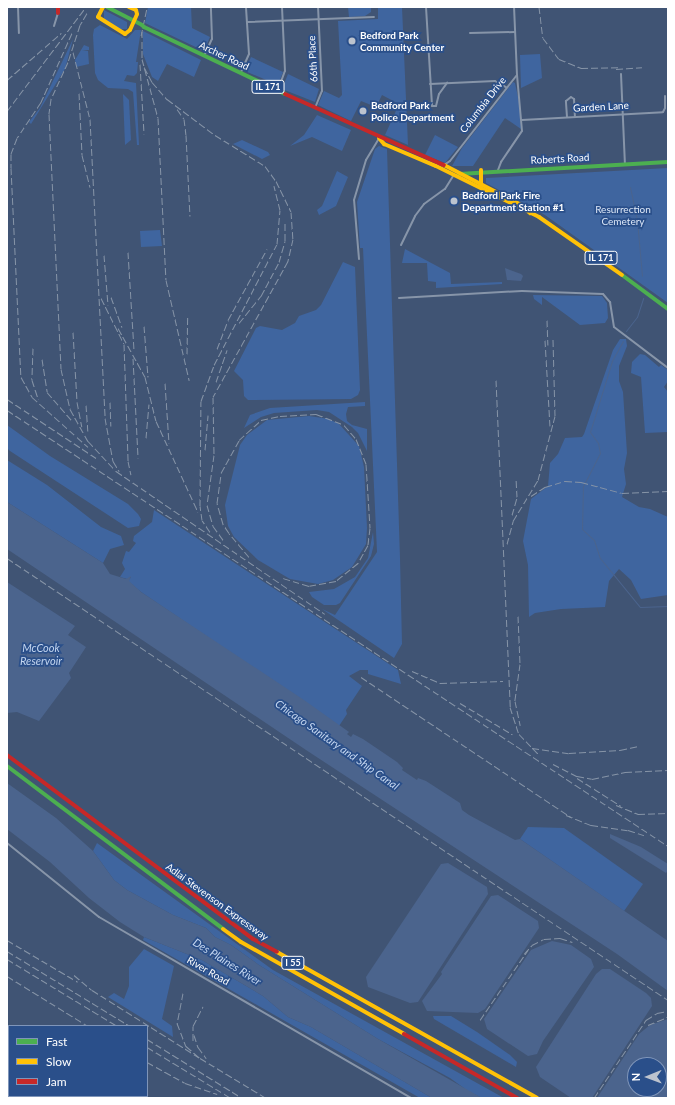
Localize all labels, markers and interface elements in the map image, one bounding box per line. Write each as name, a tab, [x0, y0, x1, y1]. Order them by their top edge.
place label: Bedford Park Community Center	[360, 29, 444, 52]
street label: 66th Place	[306, 35, 320, 83]
marker: Bedford Park Community Center	[347, 36, 357, 46]
street label: Archer Road	[197, 39, 251, 73]
street label: Columbia Drive	[457, 75, 509, 135]
road number: IL 171	[251, 80, 285, 94]
place label: Bedford Park Police Department	[371, 99, 454, 122]
street label: Garden Lane	[573, 100, 629, 114]
marker: Bedford Park Police Department	[358, 106, 368, 116]
street label: Roberts Road	[530, 151, 590, 167]
place label: Bedford Park Fire Department Station #1	[462, 189, 564, 212]
marker: Bedford Park Fire Department Station #1	[449, 196, 459, 206]
park label: Resurrection Cemetery	[595, 203, 651, 226]
road number: IL 171	[584, 251, 618, 265]
water label: McCook Reservoir	[20, 642, 62, 668]
water label: Chicago Sanitary and Ship Canal	[273, 697, 401, 793]
street label: Adlai Stevenson Expressway	[163, 861, 271, 943]
water label: Des Plaines River	[191, 936, 263, 988]
street label: River Road	[185, 954, 231, 988]
road number: I 55	[281, 956, 305, 970]
legend	[8, 1025, 148, 1097]
text: Fast	[46, 1034, 67, 1049]
text: Slow	[46, 1054, 71, 1069]
north arrow	[627, 1057, 667, 1097]
text: N	[629, 1073, 642, 1082]
text: Jam	[46, 1074, 67, 1089]

